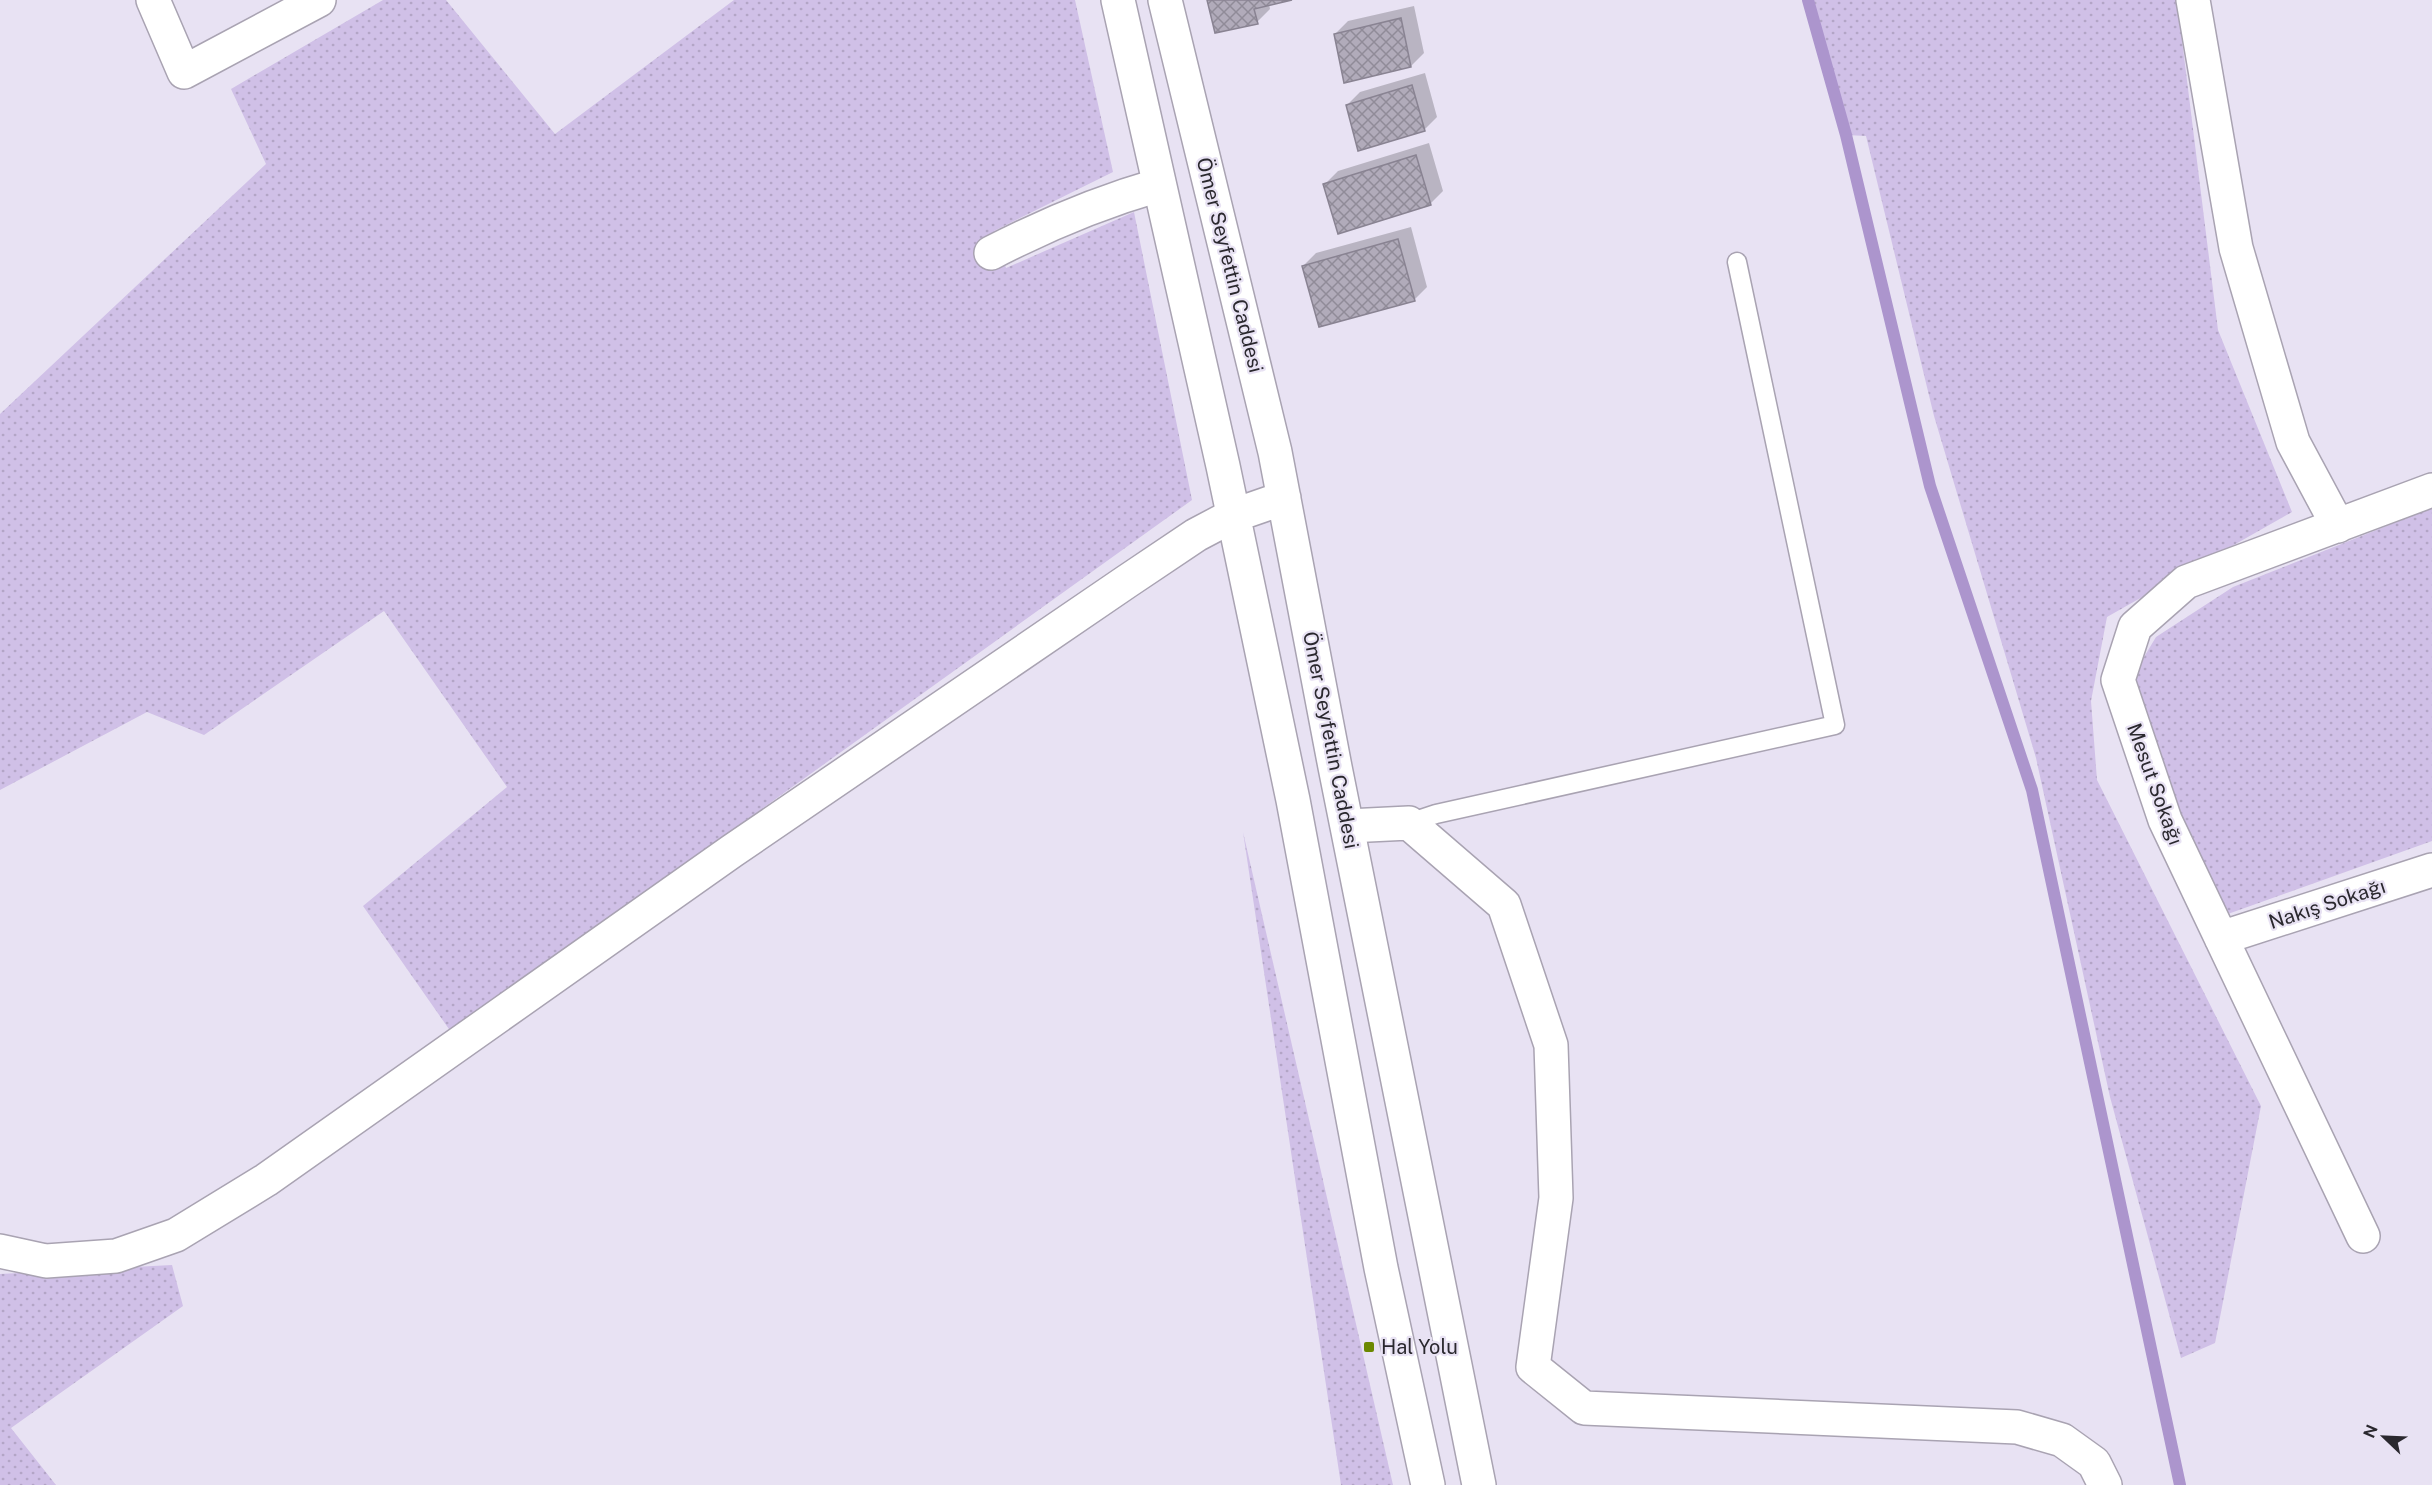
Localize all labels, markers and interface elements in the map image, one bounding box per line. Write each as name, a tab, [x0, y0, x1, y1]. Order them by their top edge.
street label: Ömer Seyfettin Caddesi	[1192, 155, 1269, 375]
street label: Ömer Seyfettin Caddesi	[1298, 629, 1365, 851]
street label: Mesut Sokağı	[2122, 720, 2188, 848]
street label: Nakış Sokağı	[2266, 874, 2388, 934]
place label: Hal Yolu	[1381, 1335, 1458, 1359]
marker: Hal Yolu	[1362, 1340, 1376, 1354]
north arrow	[2354, 1407, 2414, 1467]
text: N	[2359, 1422, 2382, 1441]

